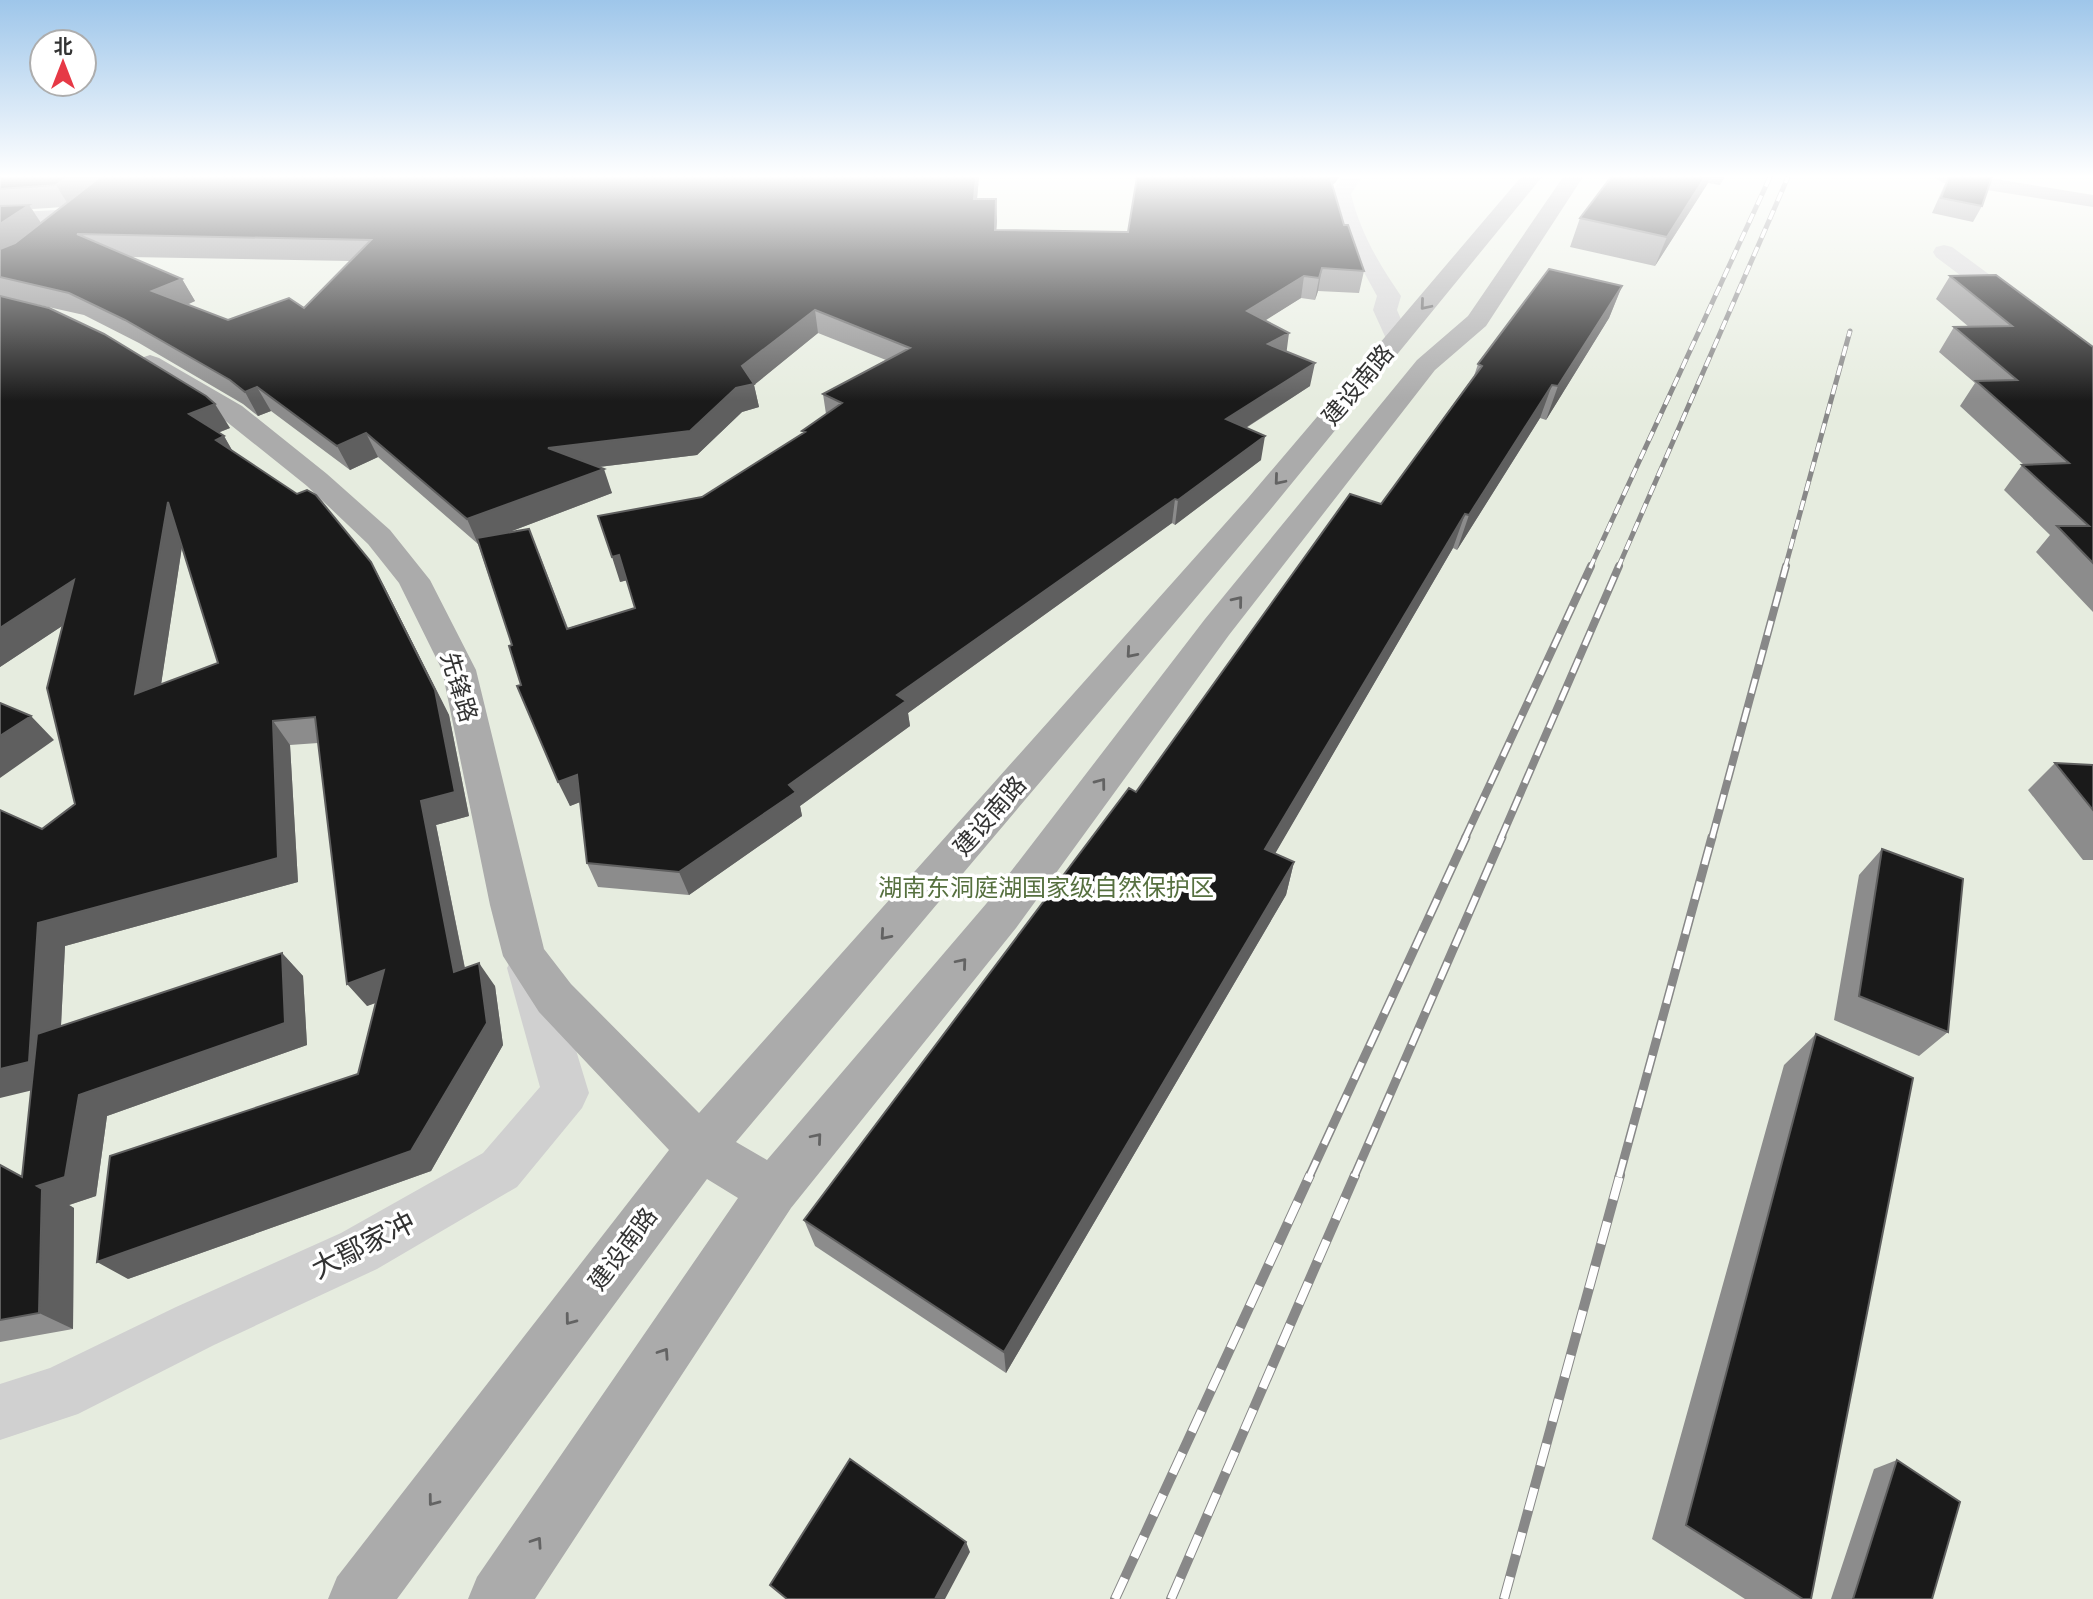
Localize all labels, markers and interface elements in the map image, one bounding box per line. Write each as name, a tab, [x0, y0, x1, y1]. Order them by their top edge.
north arrow	[28, 28, 98, 98]
text: 北	[53, 35, 73, 58]
one-way arrow	[1421, 297, 1433, 310]
street label: 建设南路	[1316, 339, 1400, 431]
one-way arrow	[1275, 471, 1287, 484]
one-way arrow	[1229, 597, 1242, 609]
one-way arrow	[1127, 644, 1139, 657]
street label: 先锋路	[435, 648, 483, 726]
street label: 建设南路	[948, 771, 1032, 861]
one-way arrow	[1092, 778, 1105, 791]
park label: 湖南东洞庭湖国家级自然保护区	[878, 874, 1214, 902]
one-way arrow	[881, 927, 893, 940]
one-way arrow	[954, 959, 966, 972]
one-way arrow	[808, 1134, 821, 1146]
street label: 建设南路	[583, 1202, 663, 1296]
street label: 大鄢家冲	[306, 1205, 421, 1286]
one-way arrow	[566, 1312, 578, 1324]
one-way arrow	[656, 1348, 669, 1361]
one-way arrow	[428, 1493, 441, 1506]
one-way arrow	[529, 1537, 542, 1550]

